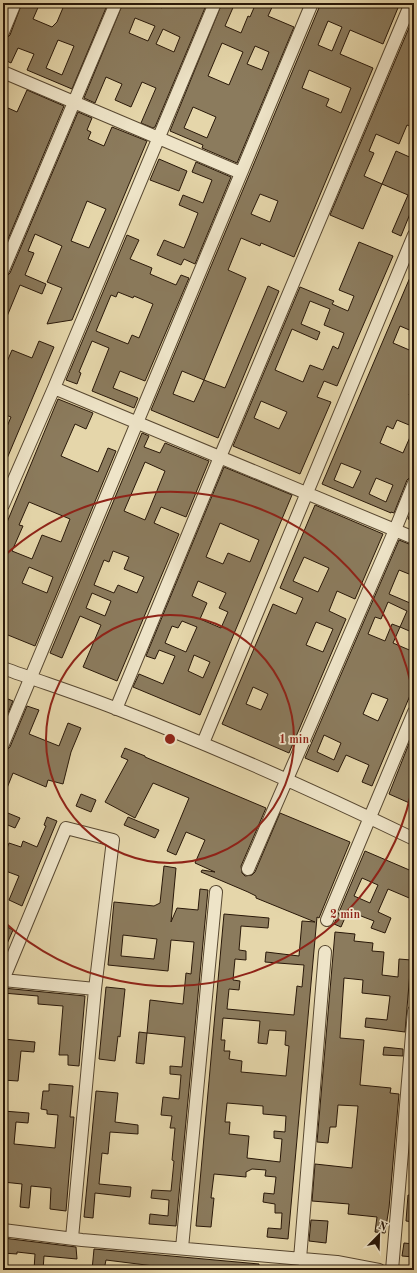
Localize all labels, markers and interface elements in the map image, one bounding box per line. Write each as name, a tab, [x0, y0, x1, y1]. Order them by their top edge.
centre of rings	[163, 732, 177, 746]
text: 1 min	[279, 734, 309, 746]
text: 2 min	[330, 909, 360, 921]
north arrow	[359, 1215, 399, 1255]
text: N	[376, 1220, 389, 1234]

